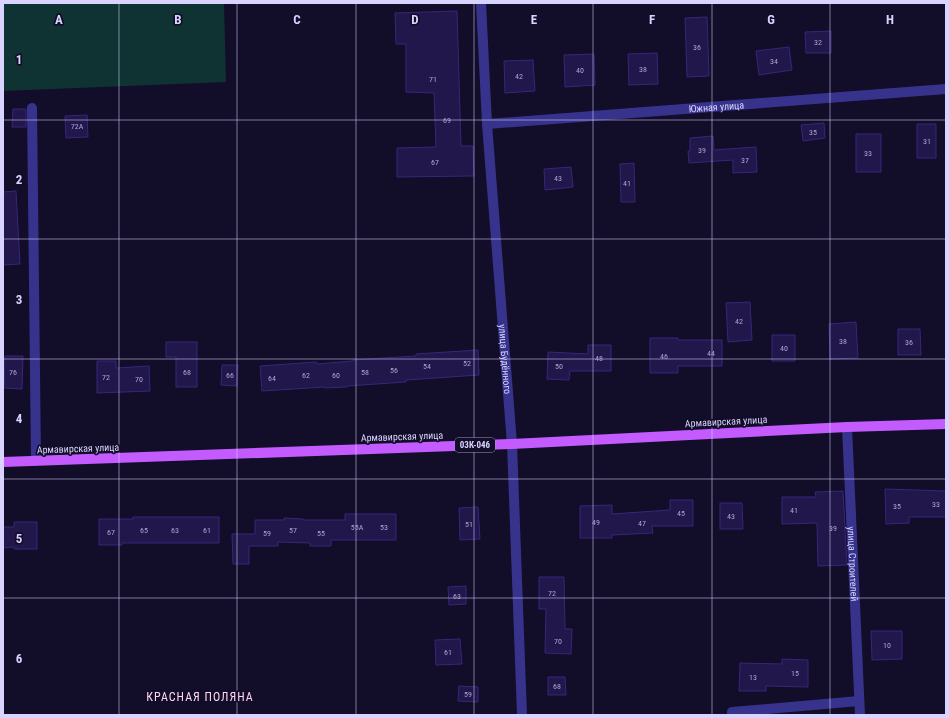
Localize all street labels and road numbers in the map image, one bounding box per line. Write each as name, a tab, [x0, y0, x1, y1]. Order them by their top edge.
street label: Южная улица	[688, 99, 745, 115]
street label: улица Будённого	[497, 324, 513, 394]
street label: Армавирская улица	[685, 414, 768, 429]
street label: Армавирская улица	[361, 430, 444, 443]
road number: 03К-046	[455, 438, 495, 452]
street label: Армавирская улица	[37, 442, 120, 455]
street label: улица Строителей	[845, 526, 860, 602]

